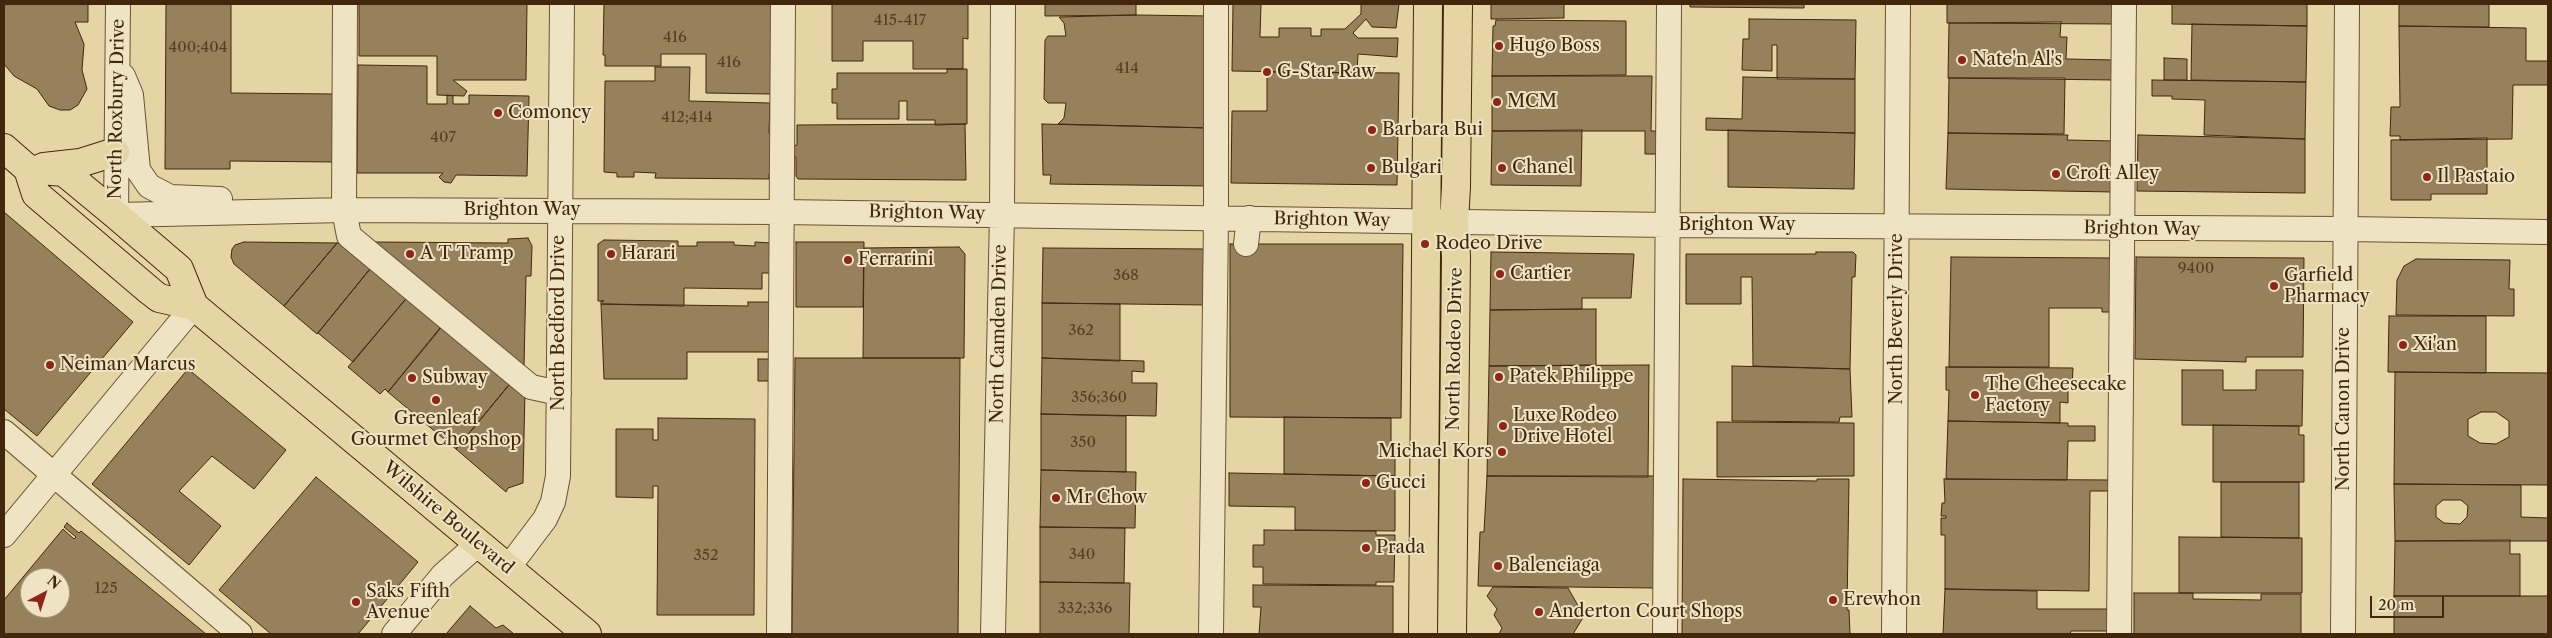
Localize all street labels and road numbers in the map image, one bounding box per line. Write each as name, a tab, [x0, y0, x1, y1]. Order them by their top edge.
street label: North Roxbury Drive	[105, 19, 129, 199]
street label: Brighton Way	[464, 199, 580, 221]
street label: Brighton Way	[868, 201, 986, 225]
street label: Brighton Way	[1273, 208, 1391, 232]
street label: Brighton Way	[1679, 214, 1795, 236]
street label: Brighton Way	[2083, 217, 2201, 241]
street label: North Beverly Drive	[1886, 233, 1908, 405]
street label: North Bedford Drive	[548, 235, 570, 411]
street label: North Camden Drive	[987, 244, 1011, 424]
street label: North Rodeo Drive	[1443, 267, 1467, 431]
street label: North Canon Drive	[2333, 327, 2355, 491]
street label: Wilshire Boulevard	[378, 457, 518, 579]

